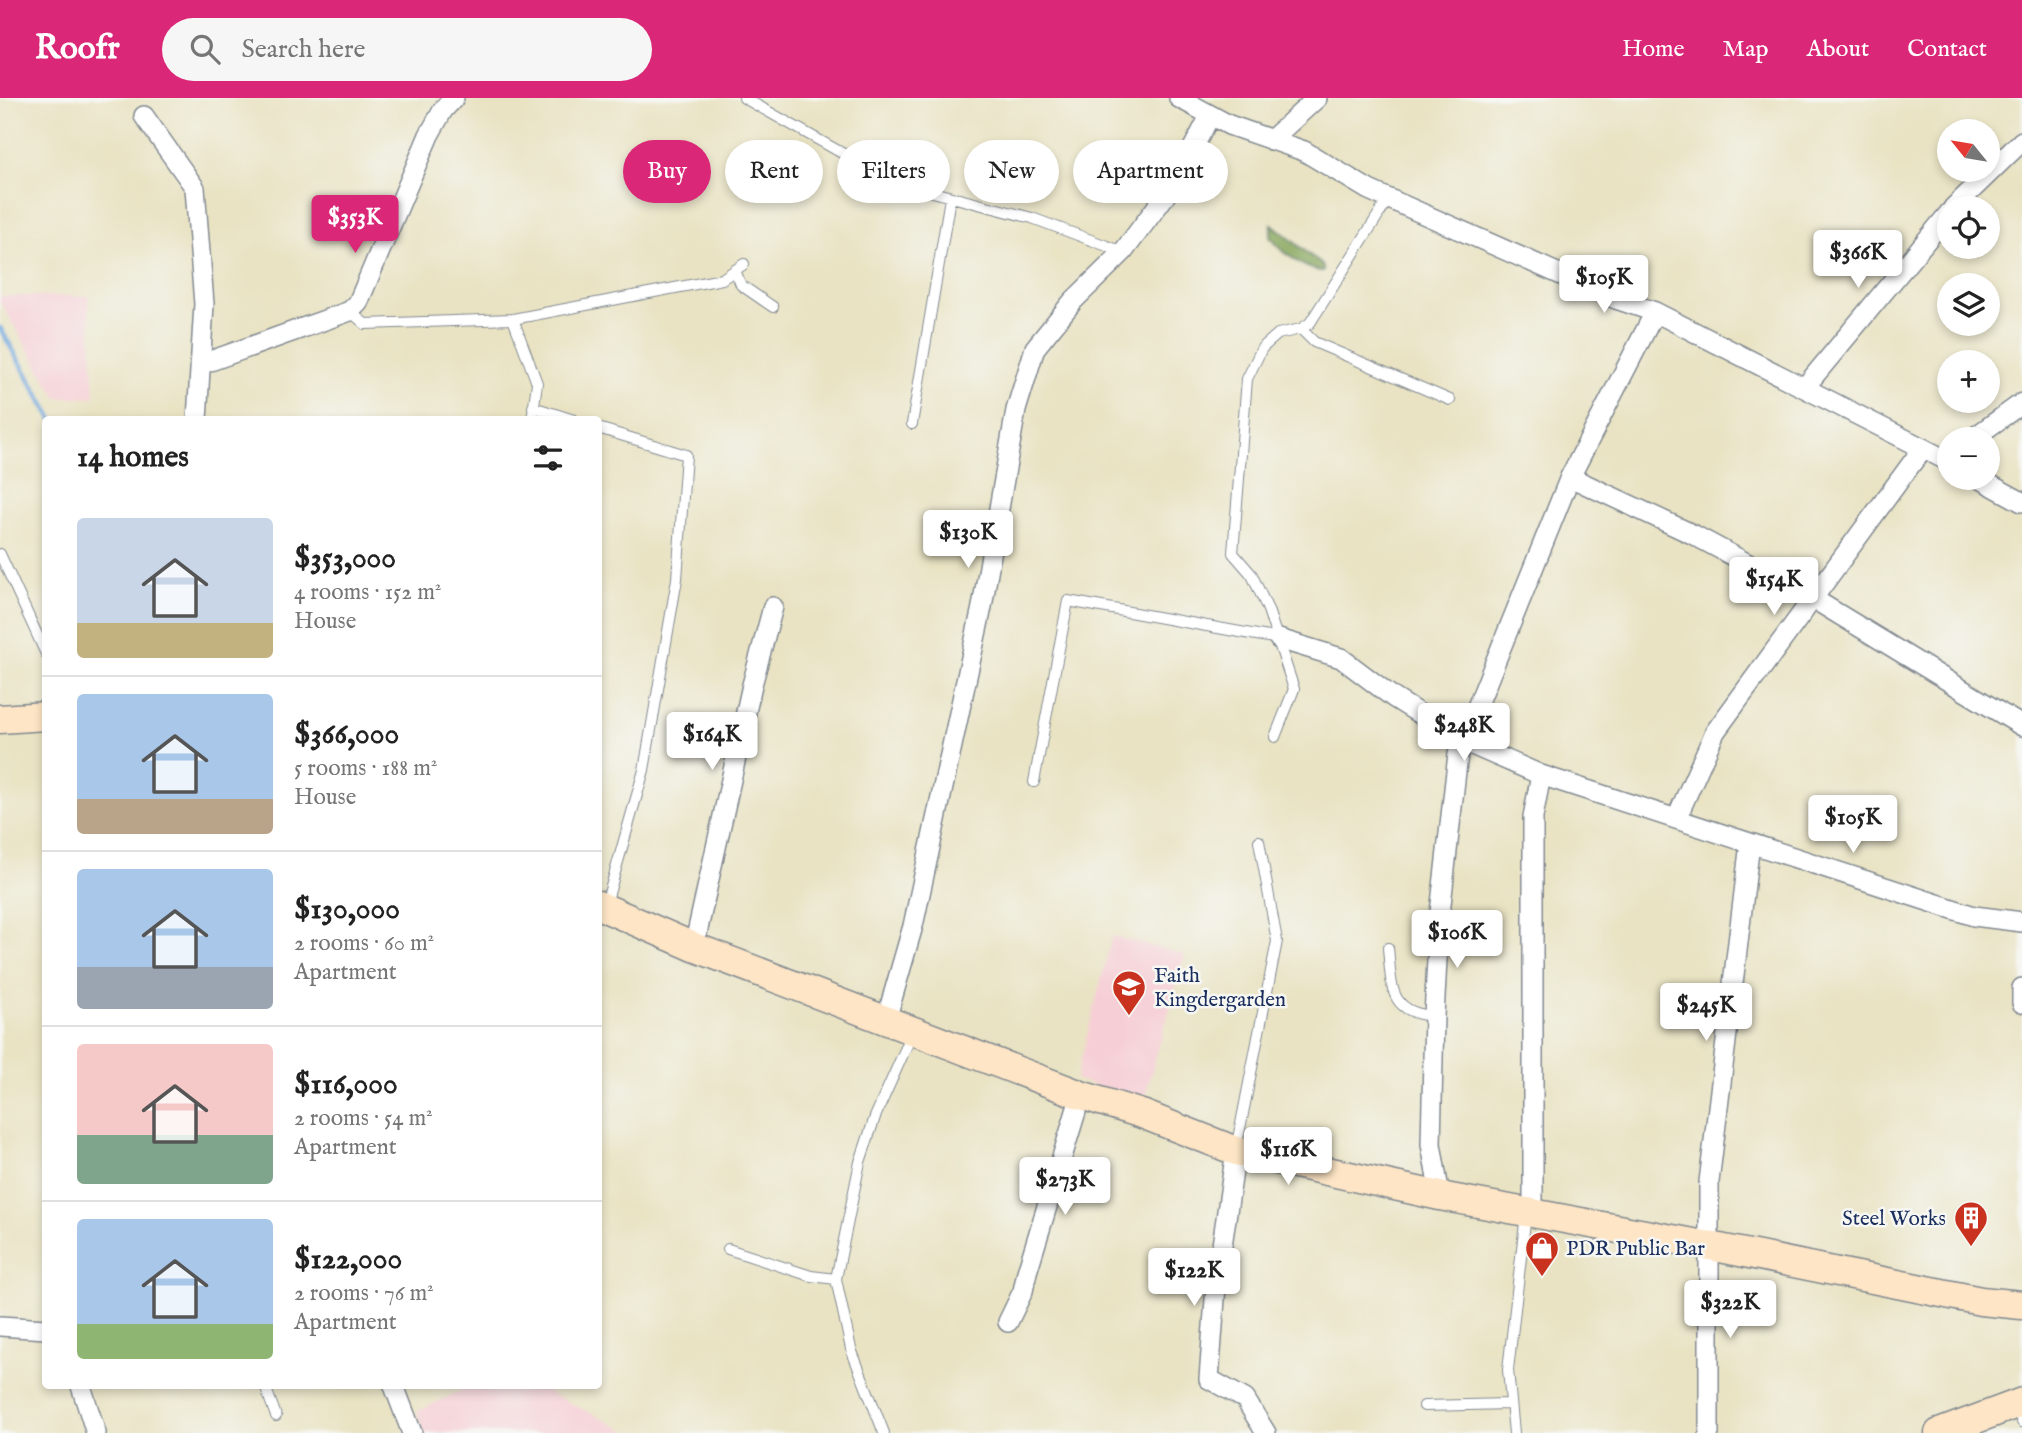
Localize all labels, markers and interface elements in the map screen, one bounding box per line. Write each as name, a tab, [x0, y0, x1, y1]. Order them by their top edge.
search box	[162, 18, 652, 81]
text: Roofr	[35, 28, 120, 70]
icon: search	[186, 30, 224, 68]
text: Search here	[242, 33, 365, 66]
text: Home	[1622, 34, 1685, 65]
text: Map	[1723, 34, 1769, 65]
text: About	[1807, 34, 1869, 65]
text: Contact	[1907, 34, 1987, 65]
north arrow	[1937, 119, 2000, 182]
map controls	[1937, 119, 2000, 490]
chip: Buy	[623, 140, 711, 203]
chip: Rent	[725, 140, 823, 203]
chip: Filters	[837, 140, 950, 203]
chip: New	[964, 140, 1059, 203]
chip: Apartment	[1073, 140, 1228, 203]
pin: $353K	[306, 195, 404, 255]
button: locate	[1937, 196, 2000, 259]
text: $353K	[328, 203, 382, 232]
pin: $366K	[1809, 230, 1907, 290]
text: $366K	[1829, 238, 1887, 267]
pin: $105K	[1555, 256, 1653, 315]
text: $105K	[1575, 263, 1633, 292]
button: layers	[1937, 273, 2000, 336]
button: +	[1937, 350, 2000, 413]
button: −	[1937, 427, 2000, 490]
text: 14 homes	[77, 439, 189, 477]
icon: filters	[529, 439, 567, 477]
pin: $130K	[919, 510, 1017, 570]
text: $130K	[939, 518, 997, 547]
text: $353,000	[294, 540, 396, 578]
icon: home	[133, 546, 217, 630]
pin: $154K	[1725, 558, 1823, 617]
text: $154K	[1745, 565, 1803, 594]
text: 4 rooms · 152 m²	[294, 578, 441, 607]
text: House	[294, 607, 356, 636]
pin: $248K	[1415, 704, 1513, 763]
text: $248K	[1434, 711, 1494, 740]
pin: $164K	[663, 712, 761, 772]
text: $366,000	[294, 716, 399, 754]
text: $164K	[683, 720, 741, 749]
icon: home	[133, 722, 217, 806]
text: 5 rooms · 188 m²	[294, 754, 437, 783]
text: House	[294, 783, 356, 812]
pin: $105K	[1804, 796, 1902, 855]
text: $105K	[1824, 803, 1882, 832]
text: $130,000	[294, 891, 400, 929]
icon: home	[133, 897, 217, 981]
pin: $106K	[1408, 910, 1506, 970]
text: $106K	[1428, 918, 1486, 947]
text: 2 rooms · 60 m²	[294, 929, 434, 958]
text: Apartment	[294, 958, 397, 987]
place label: Faith Kingdergarden	[1154, 963, 1286, 1014]
school or university icon: Faith Kingdergarden	[1110, 968, 1148, 1017]
pin: $245K	[1657, 984, 1755, 1043]
text: $245K	[1676, 991, 1736, 1020]
text: $116,000	[294, 1066, 398, 1104]
icon: home	[133, 1072, 217, 1156]
text: 2 rooms · 54 m²	[294, 1104, 433, 1133]
pin: $116K	[1239, 1128, 1337, 1187]
text: Apartment	[294, 1133, 397, 1162]
text: $116K	[1260, 1135, 1316, 1164]
pin: $273K	[1016, 1158, 1114, 1217]
text: $273K	[1035, 1165, 1095, 1194]
building icon: Steel Works	[1952, 1199, 1990, 1248]
place label: Steel Works	[1842, 1206, 1946, 1233]
shop icon: PDR Public Bar	[1523, 1229, 1561, 1278]
place label: PDR Public Bar	[1566, 1236, 1705, 1263]
text: $122,000	[294, 1241, 402, 1279]
icon: home	[133, 1247, 217, 1331]
pin: $122K	[1145, 1248, 1243, 1308]
text: $122K	[1164, 1256, 1224, 1285]
text: 2 rooms · 76 m²	[294, 1279, 434, 1308]
pin: $322K	[1681, 1280, 1779, 1340]
text: $322K	[1700, 1288, 1760, 1317]
text: Apartment	[294, 1308, 397, 1337]

